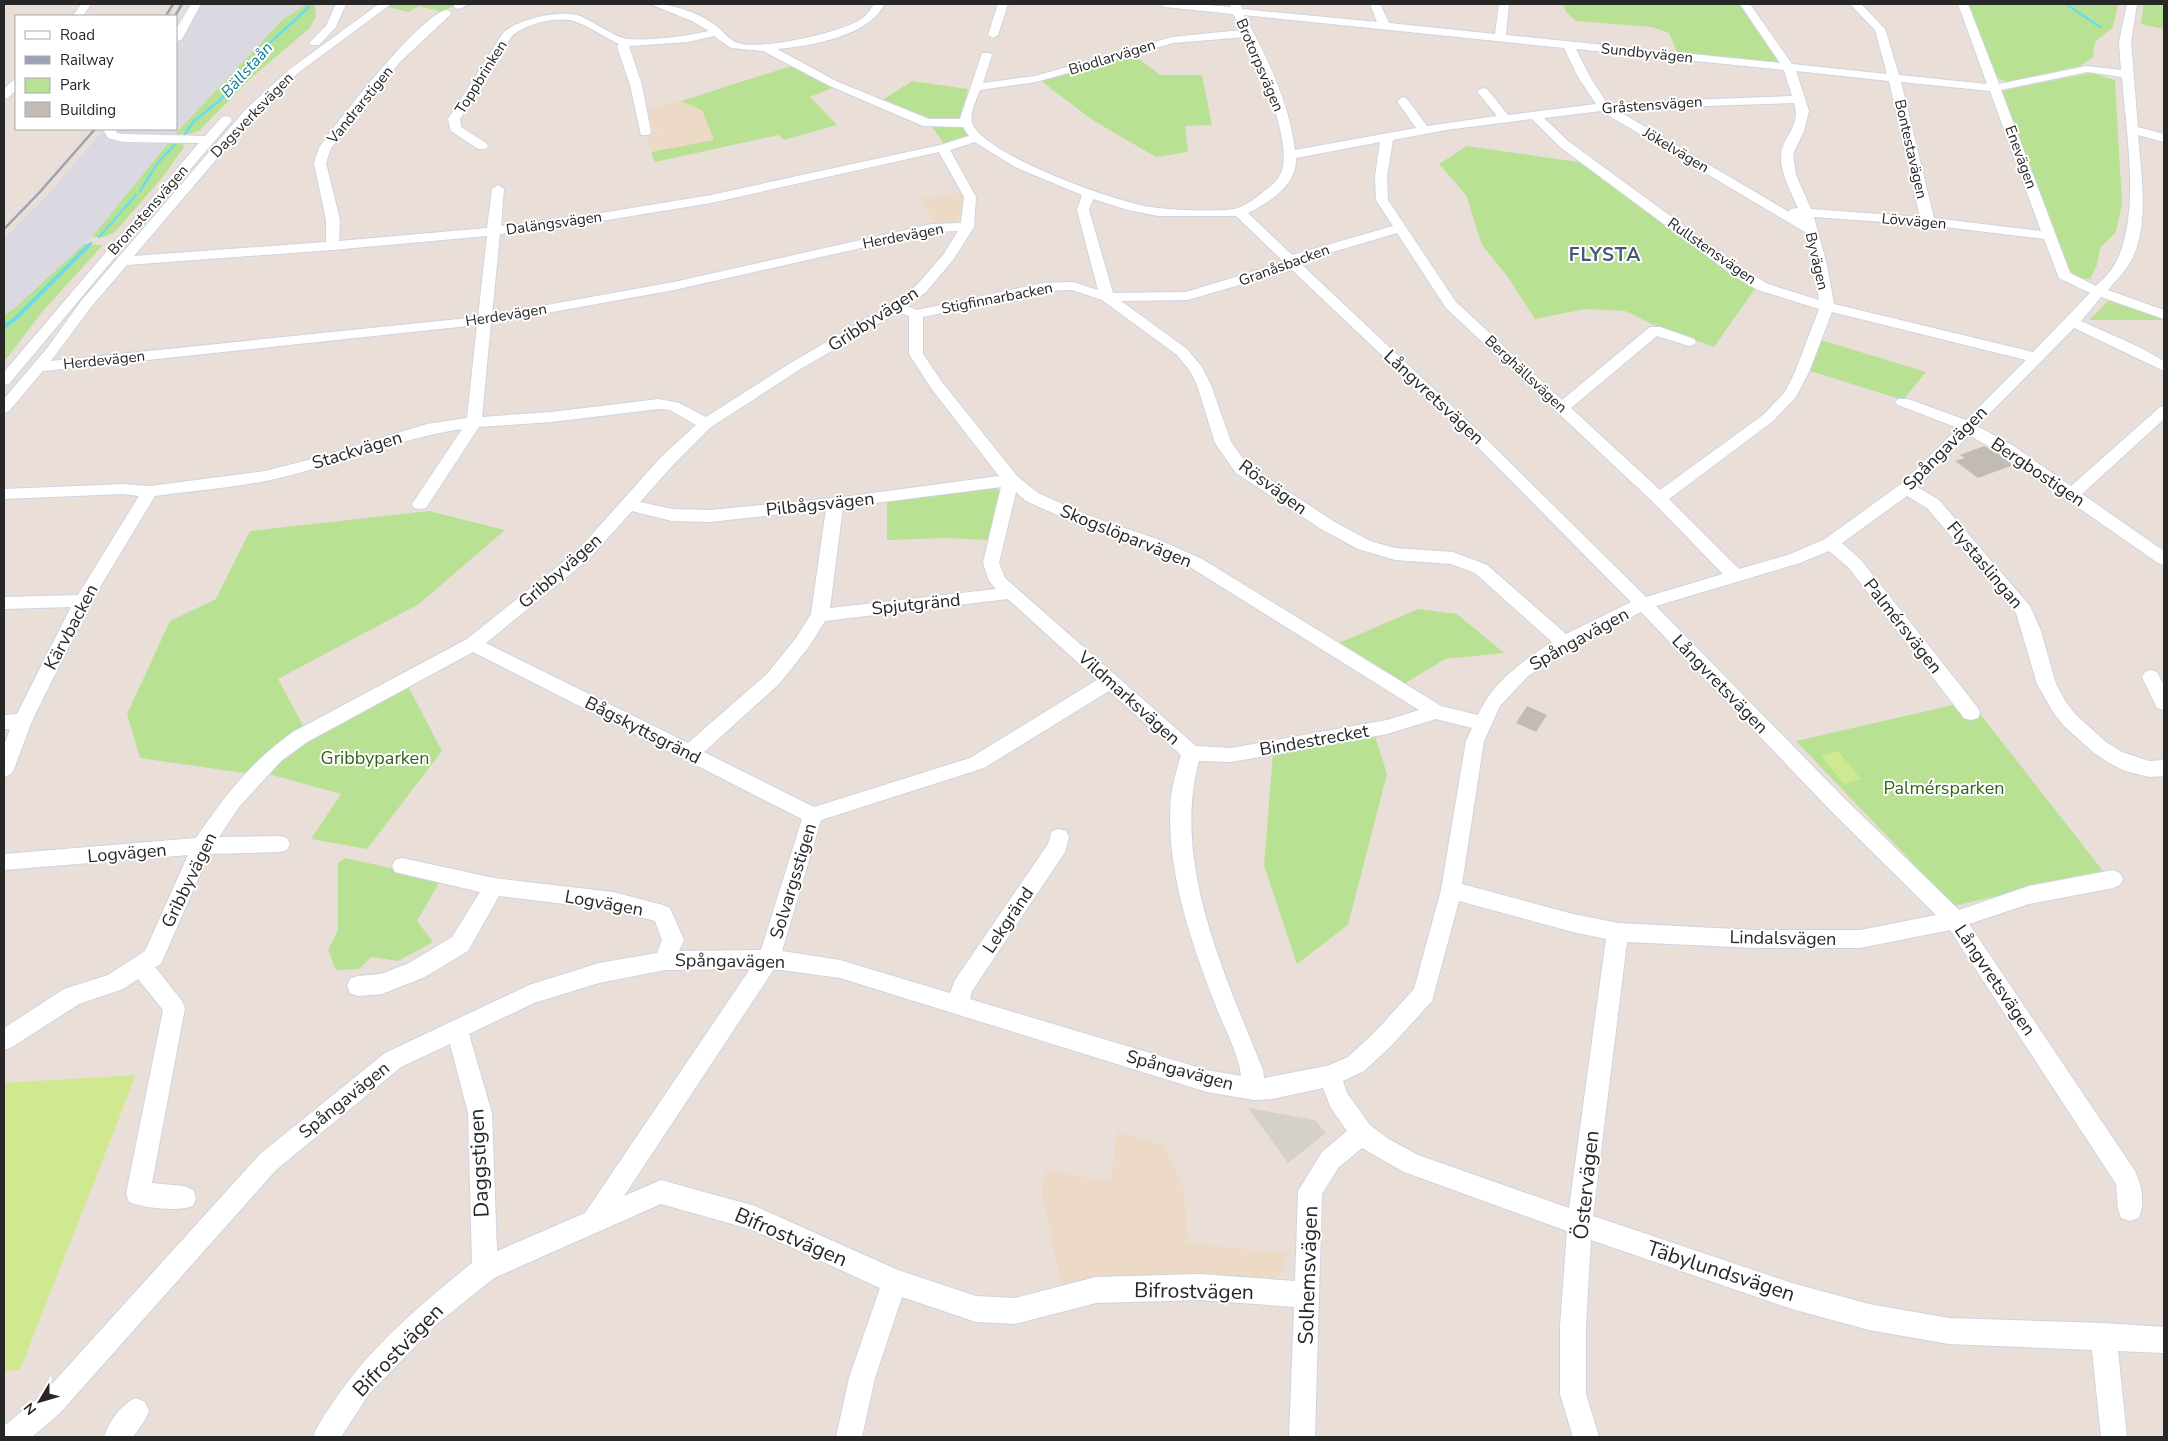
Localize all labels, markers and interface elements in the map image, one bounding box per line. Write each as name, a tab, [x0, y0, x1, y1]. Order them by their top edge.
legend	[15, 15, 178, 130]
street label: Brotorpsvägen	[1231, 15, 1289, 115]
text: Road	[60, 25, 95, 45]
street label: Biodlarvägen	[1066, 34, 1158, 80]
street label: Toppbrinken	[450, 36, 512, 118]
water label: Bällstaån	[216, 37, 278, 103]
street label: Sundbyvägen	[1600, 38, 1694, 68]
text: Railway	[60, 50, 114, 70]
street label: Vandrarstigen	[322, 62, 397, 149]
street label: Dagsverksvägen	[206, 68, 298, 162]
text: Park	[60, 75, 90, 95]
street label: Gråstensvägen	[1601, 92, 1703, 118]
street label: Bontestavägen	[1890, 97, 1932, 201]
text: Building	[60, 100, 116, 120]
street label: Jökelvägen	[1638, 122, 1713, 178]
street label: Enevägen	[2000, 123, 2042, 191]
street label: Bromstensvägen	[103, 161, 193, 259]
street label: Dalängsvägen	[505, 206, 603, 240]
street label: Lövvägen	[1881, 208, 1947, 234]
street label: Rullstensvägen	[1664, 213, 1760, 289]
street label: Herdevägen	[861, 218, 945, 254]
street label: Byvägen	[1801, 230, 1833, 292]
street label: Granåsbacken	[1236, 239, 1332, 291]
district label: FLYSTA	[1569, 242, 1641, 268]
street label: Stigfinnarbacken	[940, 277, 1054, 319]
street label: Gribbyvägen	[823, 281, 923, 357]
street label: Herdevägen	[464, 299, 548, 331]
street label: Berghällsvägen	[1481, 331, 1571, 417]
street label: Långvretsvägen	[1379, 344, 1489, 450]
street label: Herdevägen	[62, 346, 146, 374]
street label: Spångavägen	[1898, 401, 1992, 495]
street label: Stackvägen	[309, 425, 405, 475]
street label: Bergbostigen	[1986, 432, 2090, 512]
street label: Rösvägen	[1234, 454, 1312, 520]
street label: Pilbågsvägen	[765, 486, 875, 522]
street label: Skogslöparvägen	[1056, 499, 1196, 573]
street label: Flystaslingan	[1941, 516, 2029, 614]
street label: Gribbyvägen	[513, 528, 607, 614]
street label: Palmérsvägen	[1858, 573, 1948, 679]
street label: Kärvbacken	[38, 580, 104, 674]
street label: Spjutgränd	[870, 587, 962, 621]
street label: Spångavägen	[1525, 602, 1633, 676]
street label: Långvretsvägen	[1667, 629, 1773, 739]
street label: Vildmarksvägen	[1072, 645, 1185, 750]
street label: Bågskyttsgränd	[581, 690, 705, 770]
street label: Bindestrecket	[1258, 718, 1371, 761]
park label: Gribbyparken	[321, 746, 429, 770]
park label: Palmérsparken	[1884, 776, 2004, 800]
street label: Solvargsstigen	[764, 820, 822, 942]
street label: Gribbyvägen	[156, 828, 222, 932]
street label: Logvägen	[86, 838, 168, 868]
street label: Lekgränd	[977, 882, 1039, 958]
street label: Logvägen	[563, 884, 645, 922]
street label: Långvretsvägen	[1949, 920, 2041, 1040]
street label: Lindalsvägen	[1729, 925, 1837, 951]
street label: Spångavägen	[675, 948, 785, 974]
street label: Spångavägen	[1124, 1044, 1236, 1096]
street label: Spångavägen	[294, 1056, 394, 1144]
street label: Daggstigen	[462, 1108, 496, 1218]
street label: Östervägen	[1566, 1129, 1606, 1241]
street label: Bifrostvägen	[730, 1201, 852, 1273]
street label: Solhemsvägen	[1292, 1205, 1324, 1345]
street label: Täbylundsvägen	[1643, 1234, 1799, 1308]
street label: Bifrostvägen	[1134, 1276, 1254, 1306]
street label: Bifrostvägen	[346, 1297, 450, 1403]
north arrow	[15, 1376, 65, 1426]
text: N	[19, 1399, 41, 1419]

